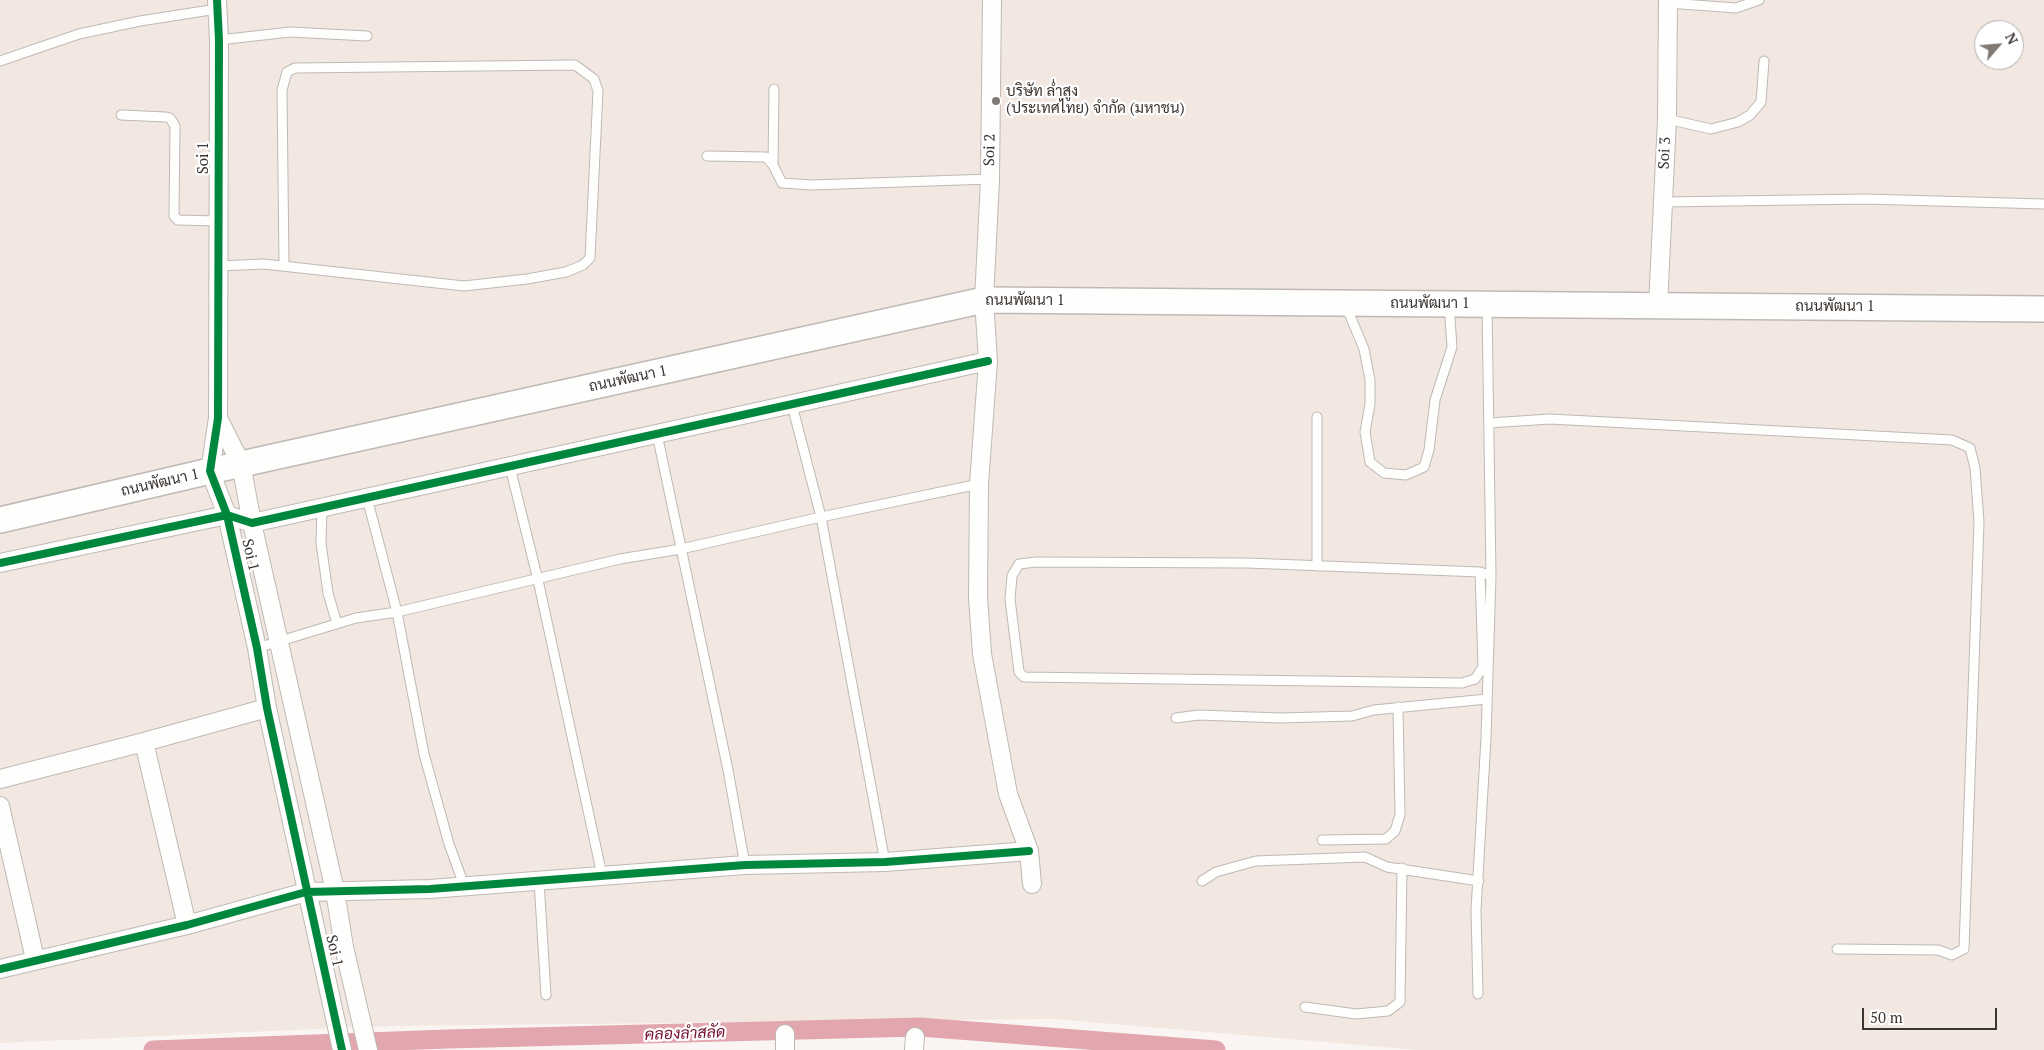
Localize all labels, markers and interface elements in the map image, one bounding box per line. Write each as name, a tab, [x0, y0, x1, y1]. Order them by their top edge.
north arrow	[1974, 20, 2024, 70]
text: N	[2001, 29, 2023, 47]
place label: บริษัท ล่ำสูง (ประเทศไทย) จำกัด (มหาชน)	[1006, 83, 1185, 118]
marker: บริษัท ล่ำสูง (ประเทศไทย) จำกัด (มหาชน)	[990, 95, 1002, 107]
street label: Soi 2	[981, 134, 999, 166]
street label: Soi 3	[1655, 136, 1675, 170]
street label: Soi 1	[195, 142, 213, 174]
street label: ถนนพัฒนา 1	[985, 292, 1065, 310]
street label: ถนนพัฒนา 1	[1390, 295, 1470, 313]
street label: ถนนพัฒนา 1	[1795, 298, 1875, 316]
street label: ถนนพัฒนา 1	[587, 362, 669, 396]
street label: ถนนพัฒนา 1	[119, 465, 201, 501]
street label: Soi 1	[238, 537, 262, 573]
street label: Soi 1	[322, 933, 346, 969]
scale bar	[1864, 998, 1999, 1030]
text: 50 m	[1870, 1007, 1903, 1027]
water label: คลองลำสลัด	[644, 1023, 726, 1045]

